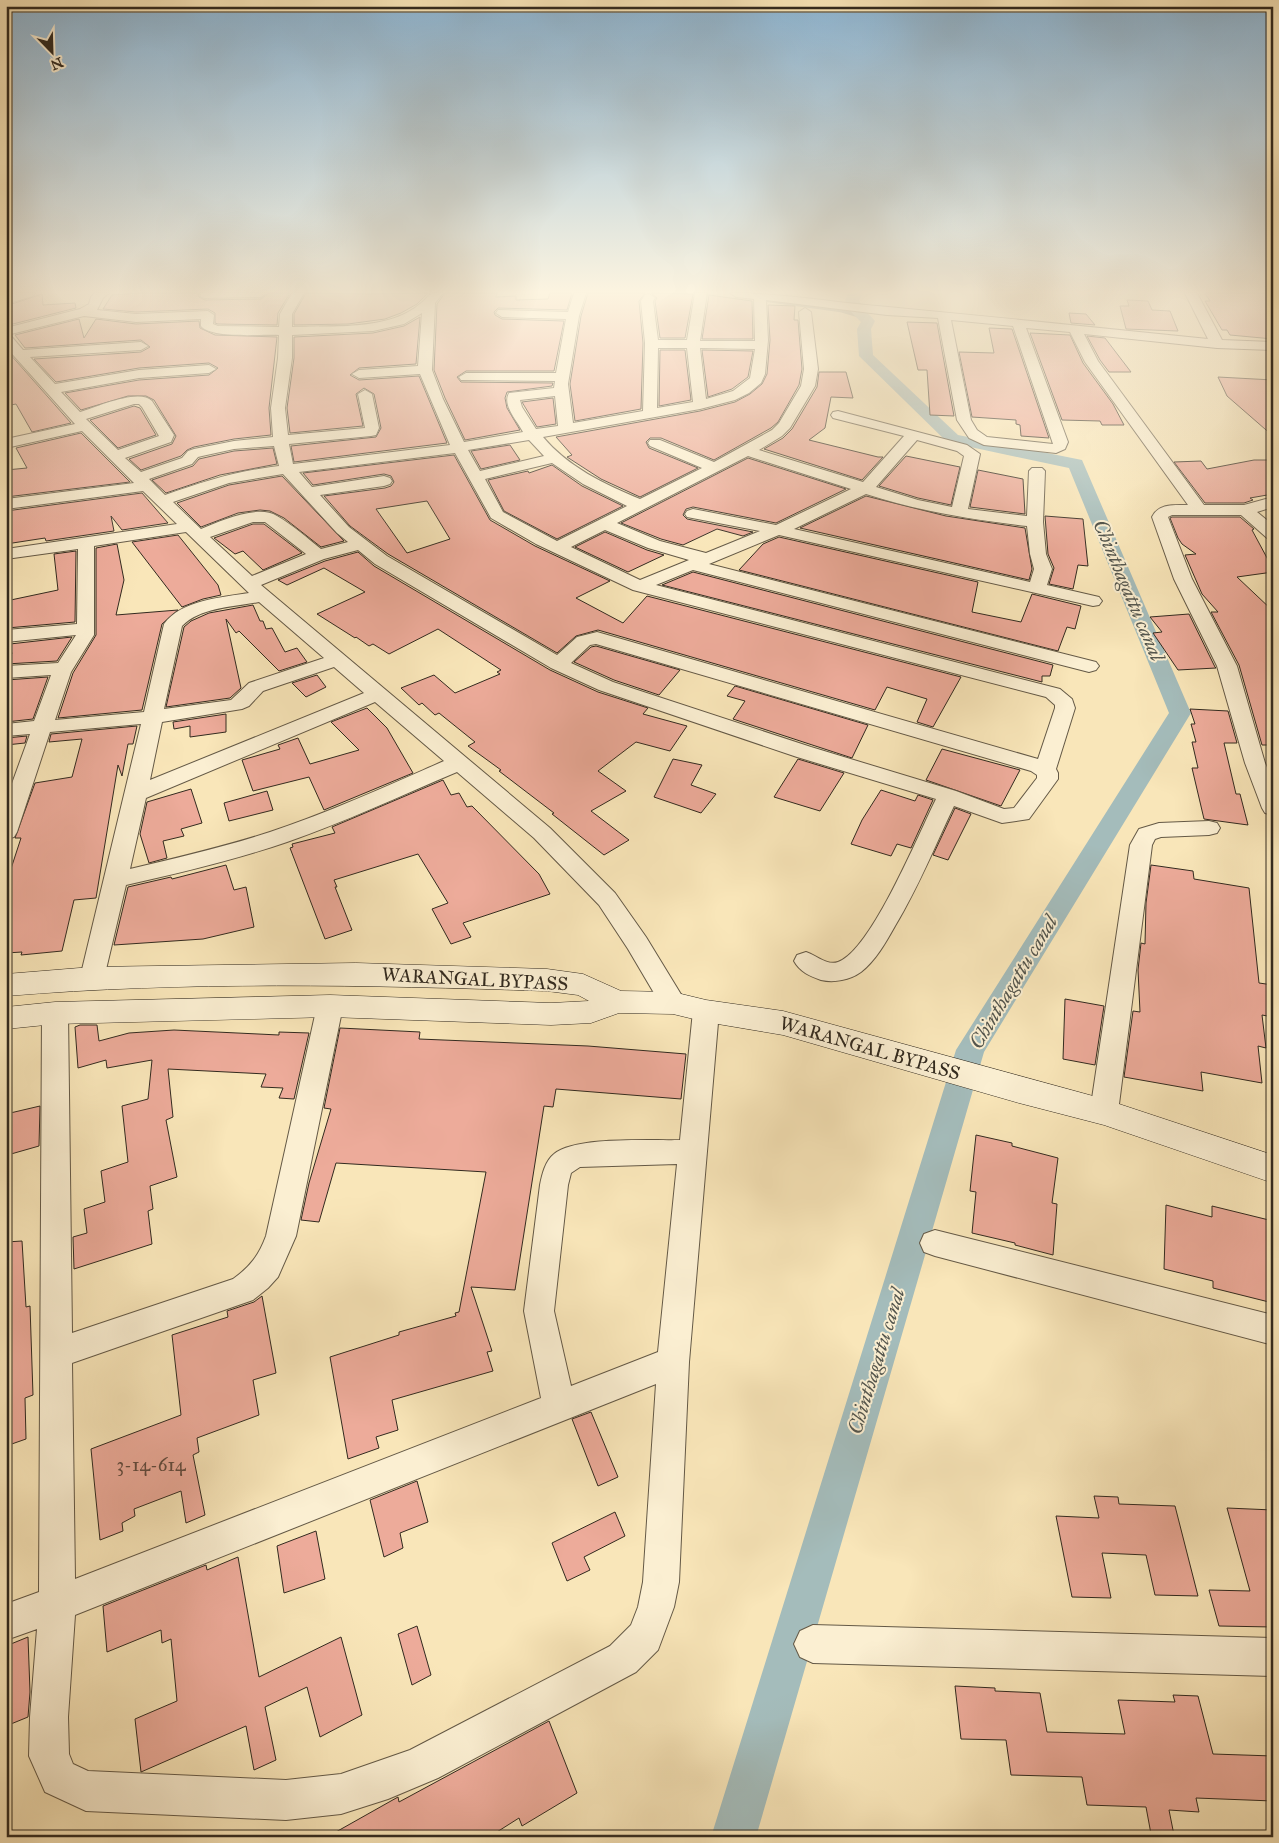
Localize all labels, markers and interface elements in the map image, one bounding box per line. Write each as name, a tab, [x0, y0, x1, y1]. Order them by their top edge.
north arrow	[28, 28, 78, 78]
text: N	[48, 53, 66, 74]
water label: Chinthagattu canal	[1088, 516, 1170, 666]
water label: Chinthagattu canal	[964, 910, 1063, 1053]
street label: WARANGAL BYPASS	[381, 963, 569, 995]
street label: WARANGAL BYPASS	[777, 1011, 963, 1085]
water label: Chinthagattu canal	[842, 1284, 910, 1437]
house number: 3-14-614	[116, 1453, 186, 1476]

